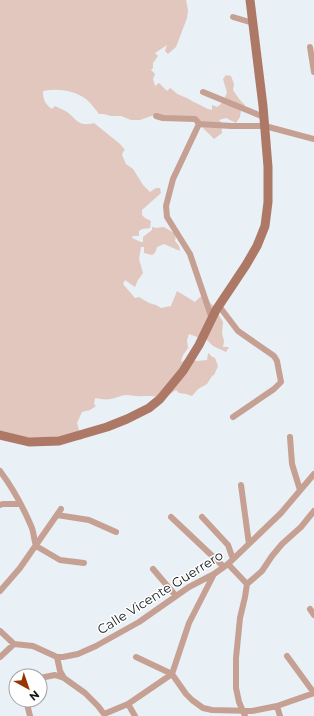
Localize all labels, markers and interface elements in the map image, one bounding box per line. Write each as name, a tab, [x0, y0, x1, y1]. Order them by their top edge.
street label: Calle Vicente Guerrero	[94, 547, 226, 637]
north arrow	[8, 668, 48, 708]
text: N	[27, 687, 42, 704]

